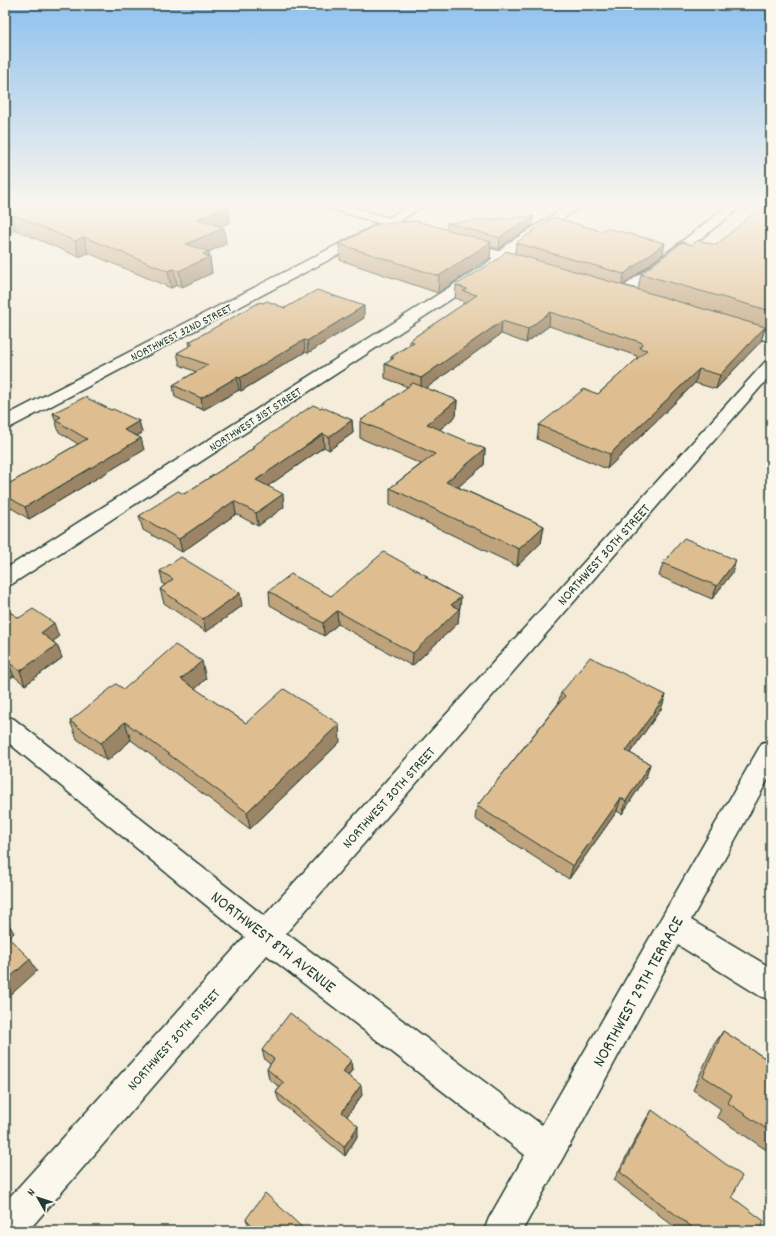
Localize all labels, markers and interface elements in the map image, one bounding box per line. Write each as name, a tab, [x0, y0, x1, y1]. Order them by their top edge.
street label: NORTHWEST 32ND STREET	[128, 300, 236, 366]
street label: NORTHWEST 31ST STREET	[206, 384, 306, 457]
street label: NORTHWEST 30TH STREET	[553, 500, 656, 611]
street label: NORTHWEST 30TH STREET	[338, 743, 441, 854]
street label: NORTHWEST 8TH AVENUE	[204, 887, 340, 1000]
street label: NORTHWEST 29TH TERRACE	[588, 913, 691, 1072]
street label: NORTHWEST 30TH STREET	[123, 985, 226, 1096]
north arrow	[18, 1178, 58, 1218]
text: N	[24, 1185, 40, 1200]

